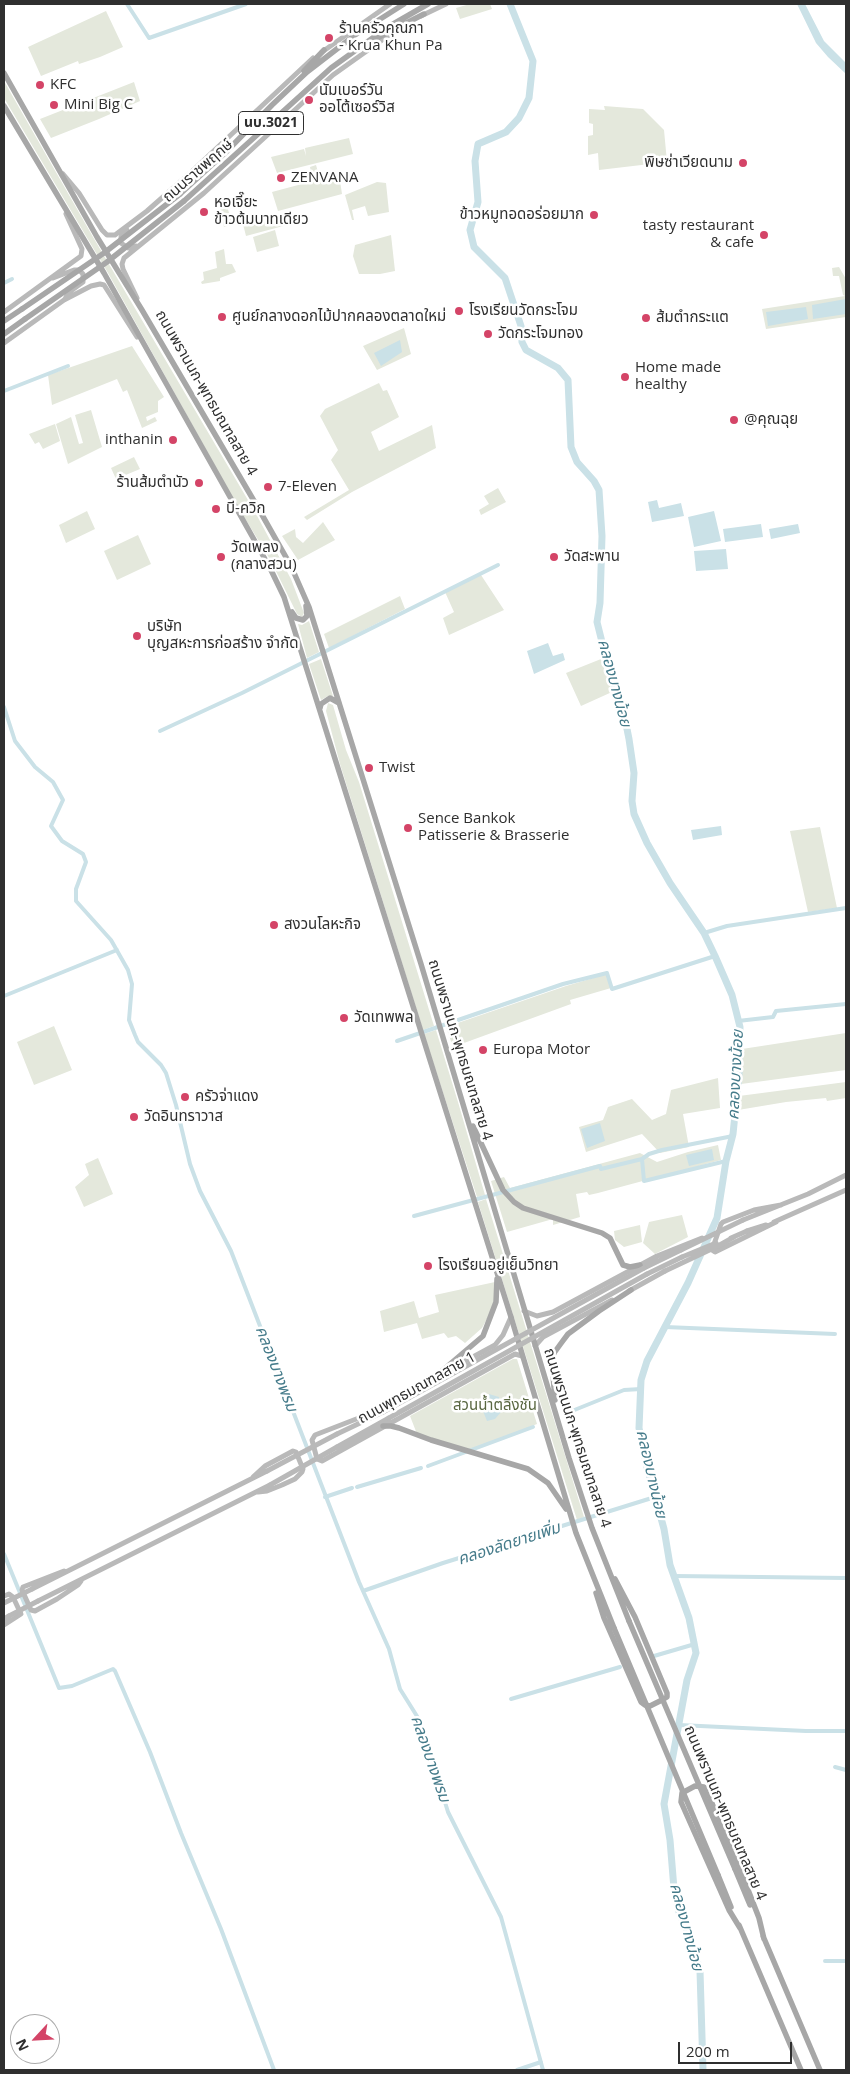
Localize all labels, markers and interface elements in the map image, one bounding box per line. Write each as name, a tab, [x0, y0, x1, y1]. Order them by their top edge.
place label: ร้านครัวคุณภา - Krua Khun Pa	[339, 20, 443, 55]
marker: ร้านครัวคุณภา - Krua Khun Pa	[323, 32, 335, 44]
place label: KFC	[50, 76, 76, 94]
marker: KFC	[34, 79, 46, 91]
place label: นัมเบอร์วัน ออโต้เซอร์วิส	[319, 82, 395, 117]
marker: นัมเบอร์วัน ออโต้เซอร์วิส	[303, 94, 315, 106]
place label: Mini Big C	[64, 96, 133, 114]
marker: Mini Big C	[48, 99, 60, 111]
road number: นบ.3021	[238, 112, 304, 134]
street label: ถนนราชพฤกษ์	[159, 136, 237, 206]
place label: พิษซ่าเวียดนาม	[644, 154, 733, 172]
marker: พิษซ่าเวียดนาม	[737, 157, 749, 169]
place label: ZENVANA	[291, 169, 358, 187]
marker: ZENVANA	[275, 172, 287, 184]
place label: หอเจี๊ยะ ข้าวต้มบาทเดียว	[214, 194, 309, 229]
marker: หอเจี๊ยะ ข้าวต้มบาทเดียว	[198, 206, 210, 218]
place label: ข้าวหมูทอดอร่อยมาก	[460, 206, 584, 224]
marker: ข้าวหมูทอดอร่อยมาก	[588, 209, 600, 221]
place label: tasty restaurant & cafe	[643, 217, 754, 252]
marker: tasty restaurant & cafe	[758, 229, 770, 241]
place label: โรงเรียนวัดกระโจม	[469, 302, 578, 320]
marker: โรงเรียนวัดกระโจม	[453, 305, 465, 317]
street label: ถนนพรานนก-พุทธมณฑลสาย 4	[151, 307, 261, 479]
place label: ศูนย์กลางดอกไม้ปากคลองตลาดใหม่	[232, 308, 446, 326]
place label: ส้มตำกระแต	[656, 309, 729, 327]
marker: ศูนย์กลางดอกไม้ปากคลองตลาดใหม่	[216, 311, 228, 323]
marker: ส้มตำกระแต	[640, 312, 652, 324]
place label: วัดกระโจมทอง	[498, 325, 583, 343]
marker: วัดกระโจมทอง	[482, 328, 494, 340]
place label: Home made healthy	[635, 359, 721, 394]
marker: Home made healthy	[619, 371, 631, 383]
place label: @คุณฉุย	[744, 411, 798, 429]
marker: @คุณฉุย	[728, 414, 740, 426]
place label: inthanin	[105, 431, 163, 449]
marker: inthanin	[167, 434, 179, 446]
place label: ร้านส้มตำนัว	[116, 474, 189, 492]
marker: ร้านส้มตำนัว	[193, 477, 205, 489]
place label: 7-Eleven	[278, 478, 337, 496]
marker: 7-Eleven	[262, 481, 274, 493]
place label: บี-ควิก	[226, 500, 265, 518]
marker: บี-ควิก	[210, 503, 222, 515]
place label: วัดเพลง (กลางสวน)	[231, 539, 297, 574]
place label: วัดสะพาน	[564, 548, 620, 566]
marker: วัดเพลง (กลางสวน)	[215, 551, 227, 563]
marker: วัดสะพาน	[548, 551, 560, 563]
place label: บริษัท บุญสหะการก่อสร้าง จำกัด	[147, 618, 298, 653]
marker: บริษัท บุญสหะการก่อสร้าง จำกัด	[131, 630, 143, 642]
water label: คลองบางน้อย	[593, 637, 635, 729]
place label: Twist	[379, 759, 415, 777]
marker: Twist	[363, 762, 375, 774]
place label: Sence Bankok Patisserie & Brasserie	[418, 810, 569, 845]
marker: Sence Bankok Patisserie & Brasserie	[402, 822, 414, 834]
place label: สงวนโลหะกิจ	[284, 916, 361, 934]
marker: สงวนโลหะกิจ	[268, 919, 280, 931]
street label: ถนนพรานนก-พุทธมณฑลสาย 4	[424, 957, 496, 1143]
place label: วัดเทพพล	[354, 1009, 414, 1027]
marker: วัดเทพพล	[338, 1012, 350, 1024]
water label: คลองบางน้อย	[724, 1030, 748, 1120]
place label: Europa Motor	[493, 1041, 590, 1059]
marker: Europa Motor	[477, 1044, 489, 1056]
place label: ครัวจ่าแดง	[195, 1088, 259, 1106]
marker: ครัวจ่าแดง	[179, 1091, 191, 1103]
place label: วัดอินทราวาส	[144, 1108, 223, 1126]
marker: วัดอินทราวาส	[128, 1111, 140, 1123]
place label: โรงเรียนอยู่เย็นวิทยา	[438, 1257, 559, 1275]
marker: โรงเรียนอยู่เย็นวิทยา	[422, 1260, 434, 1272]
water label: คลองบางพรม	[251, 1323, 301, 1415]
street label: ถนนพรานนก-พุทธมณฑลสาย 4	[539, 1346, 615, 1530]
street label: ถนนพุทธมณฑลสาย 1	[355, 1348, 479, 1428]
park label: สวนน้ำตลิ่งชัน	[453, 1397, 537, 1415]
water label: คลองบางน้อย	[632, 1428, 670, 1520]
water label: คลองลัดยายเพิ่ม	[455, 1518, 563, 1570]
water label: คลองบางพรม	[406, 1713, 454, 1805]
street label: ถนนพรานนก-พุทธมณฑลสาย 4	[680, 1723, 770, 1903]
water label: คลองบางน้อย	[665, 1881, 707, 1973]
north arrow	[10, 2014, 60, 2064]
scale bar	[680, 2032, 794, 2064]
text: N	[11, 2036, 33, 2054]
text: 200 m	[686, 2041, 730, 2061]

